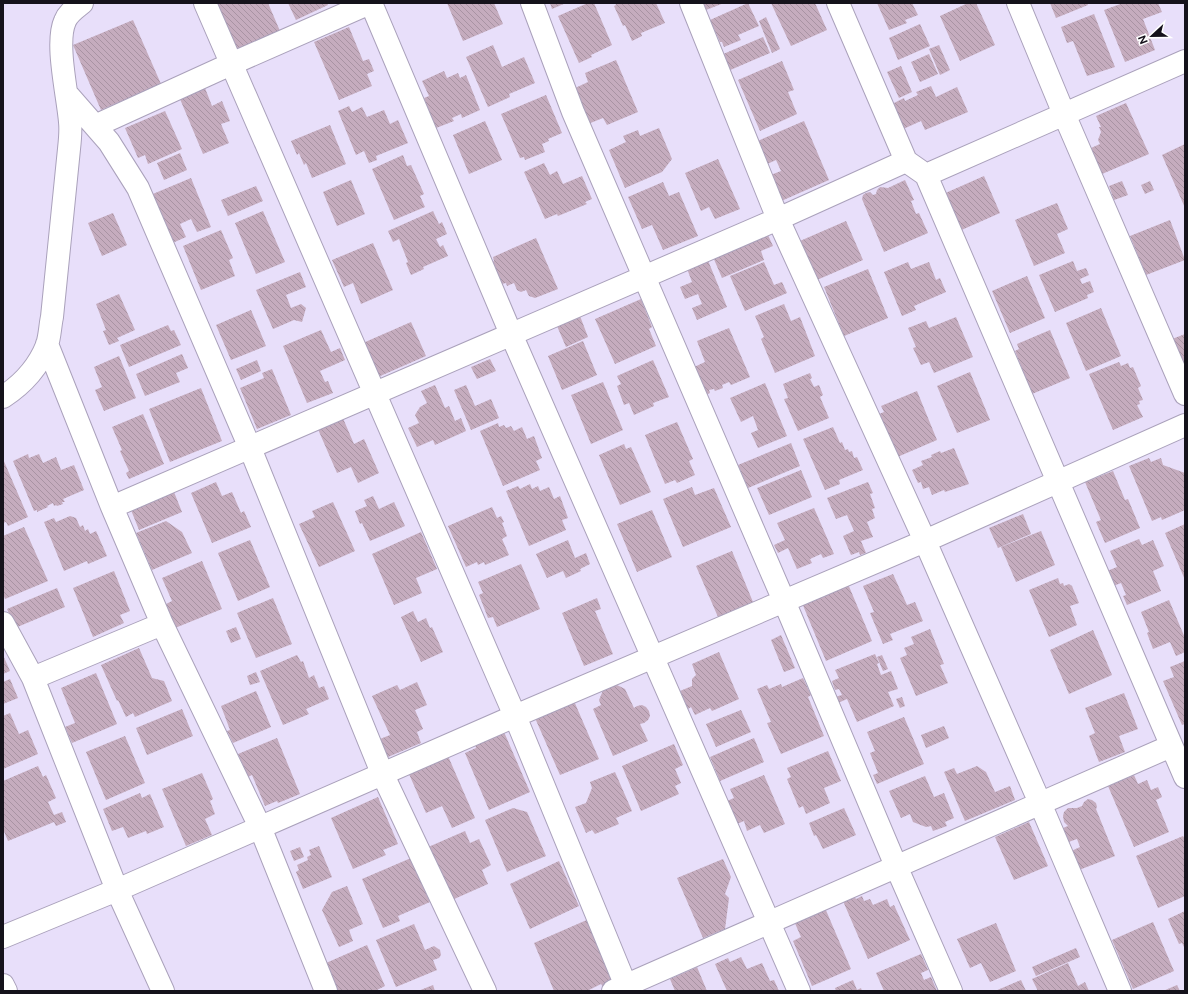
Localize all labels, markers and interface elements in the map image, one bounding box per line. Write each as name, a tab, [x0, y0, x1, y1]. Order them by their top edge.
north arrow	[1132, 16, 1172, 56]
text: N	[1136, 33, 1151, 46]

